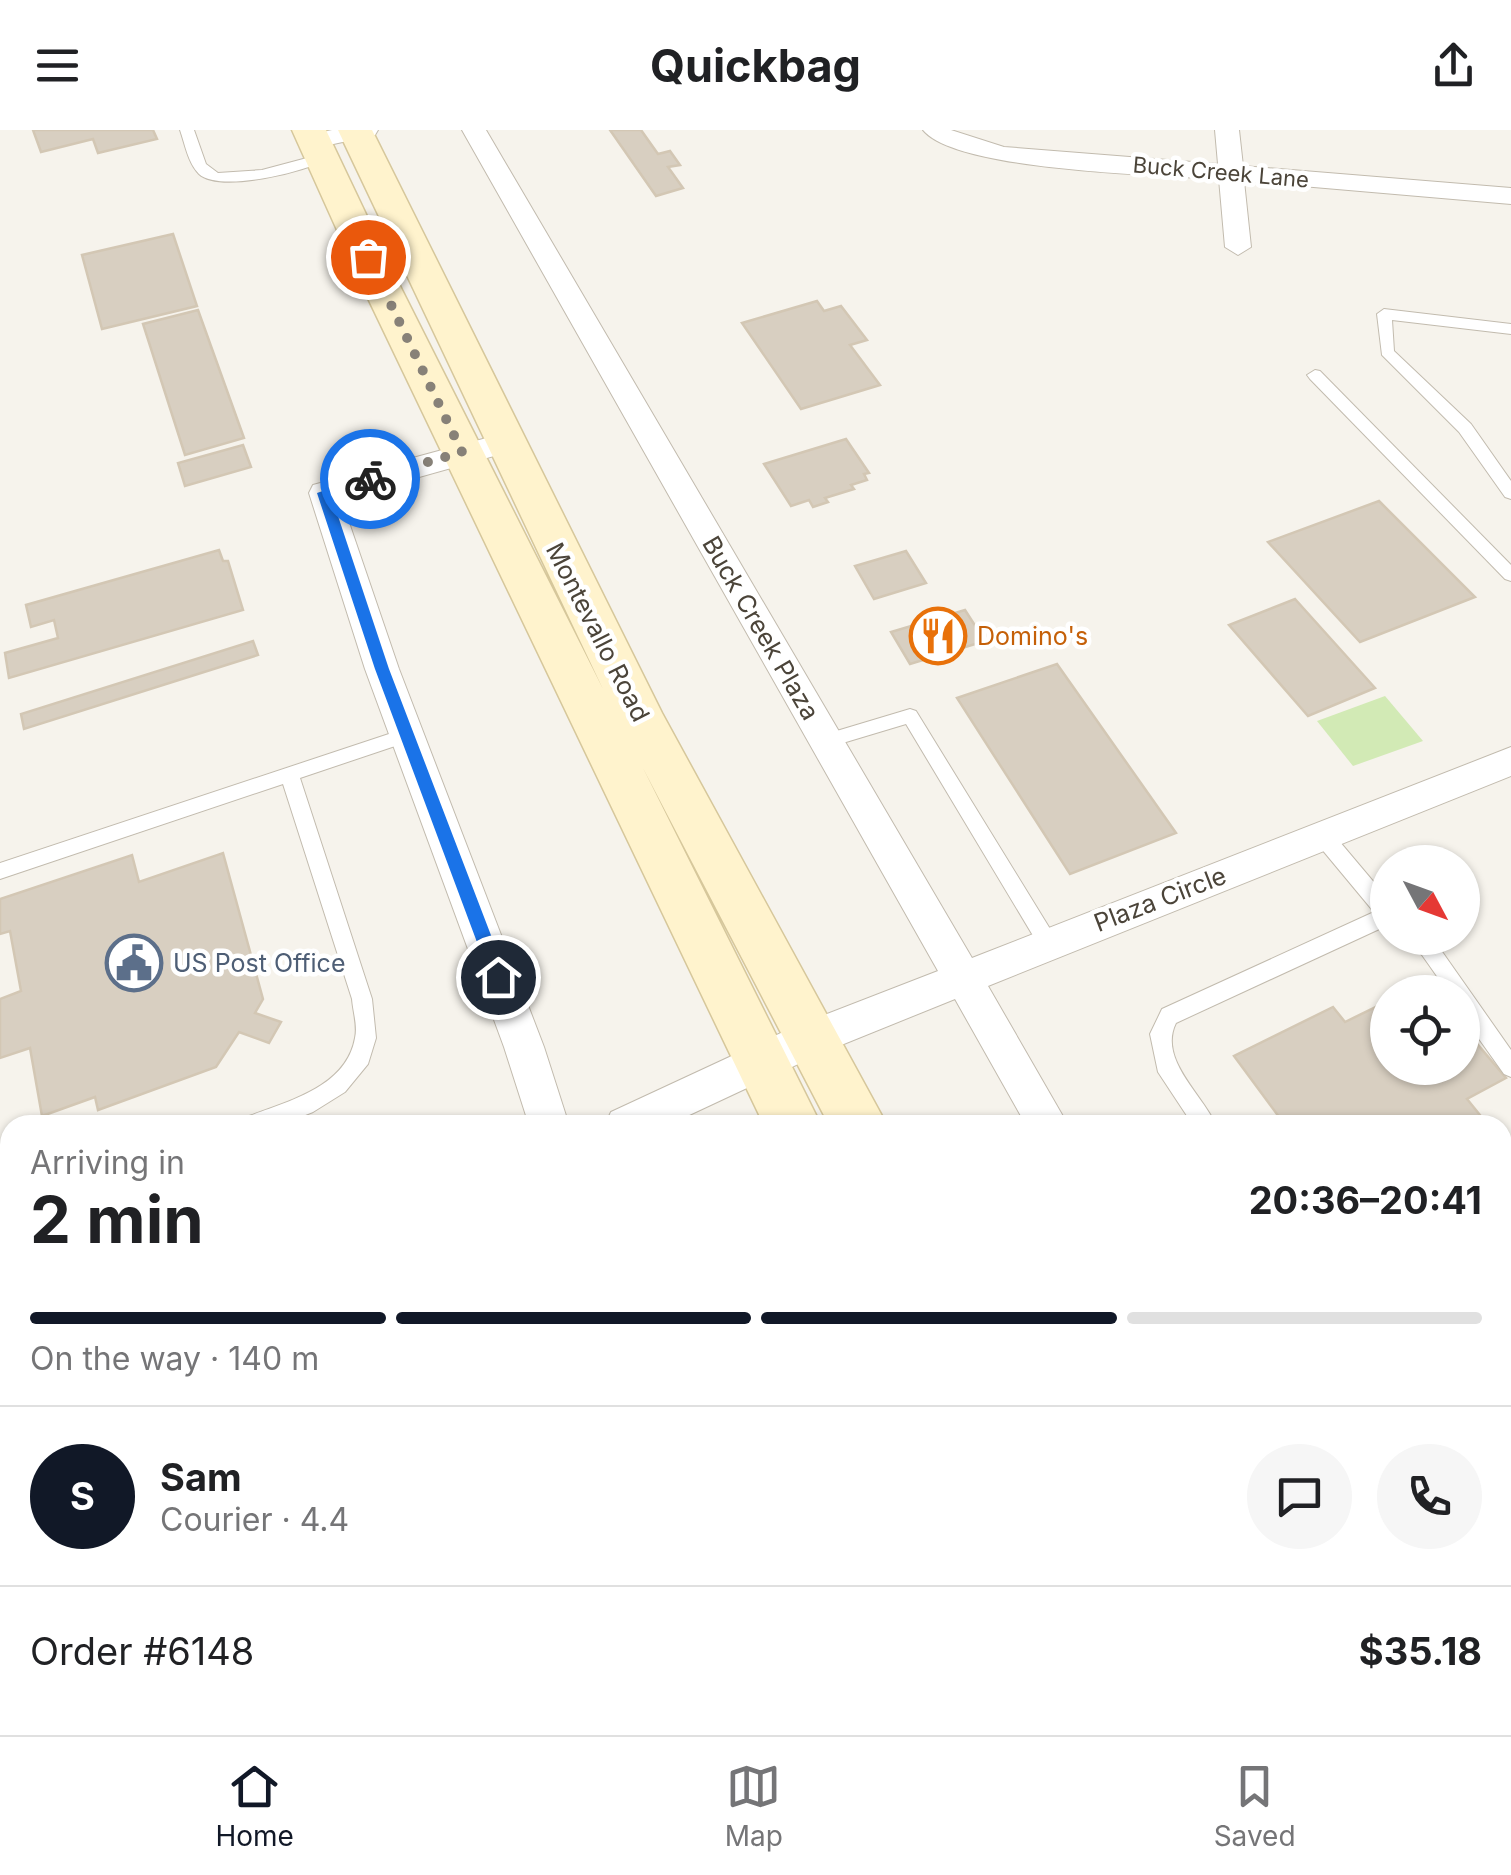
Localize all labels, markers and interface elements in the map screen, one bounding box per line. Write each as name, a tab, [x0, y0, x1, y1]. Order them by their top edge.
icon: menu	[30, 38, 85, 93]
text: Quickbag	[650, 38, 861, 93]
icon: share	[1426, 38, 1481, 93]
street label: Buck Creek Lane	[1132, 151, 1310, 193]
pin	[326, 215, 411, 300]
icon: bag	[341, 230, 396, 285]
courier	[320, 429, 420, 529]
icon: bike	[343, 452, 398, 507]
street label: Buck Creek Plaza	[696, 531, 826, 725]
street label: Montevallo Road	[540, 538, 656, 726]
restaurant icon: Domino's	[908, 606, 968, 666]
place label: Domino's	[977, 621, 1088, 651]
north arrow	[1370, 845, 1480, 955]
map controls	[1370, 845, 1480, 1085]
street label: Plaza Circle	[1090, 860, 1230, 938]
public building icon: US Post Office	[104, 933, 164, 993]
pin	[456, 935, 541, 1020]
place label: US Post Office	[173, 948, 345, 978]
icon: home	[471, 950, 526, 1005]
button: locate	[1370, 975, 1480, 1085]
text: Arriving in	[30, 1143, 185, 1182]
text: 20:36–20:41	[1249, 1177, 1482, 1223]
text: 2 min	[30, 1180, 204, 1259]
text: On the way · 140 m	[30, 1339, 319, 1378]
button: chat	[1247, 1444, 1352, 1549]
button: phone	[1377, 1444, 1482, 1549]
text: Sam	[160, 1454, 242, 1500]
text: S	[70, 1473, 95, 1519]
text: Courier · 4.4	[160, 1500, 349, 1539]
text: Order #6148	[30, 1628, 254, 1674]
text: $35.18	[1359, 1628, 1482, 1674]
tab: Home	[215, 1759, 294, 1853]
tab: Map	[725, 1759, 783, 1853]
tab: Saved	[1214, 1759, 1296, 1853]

